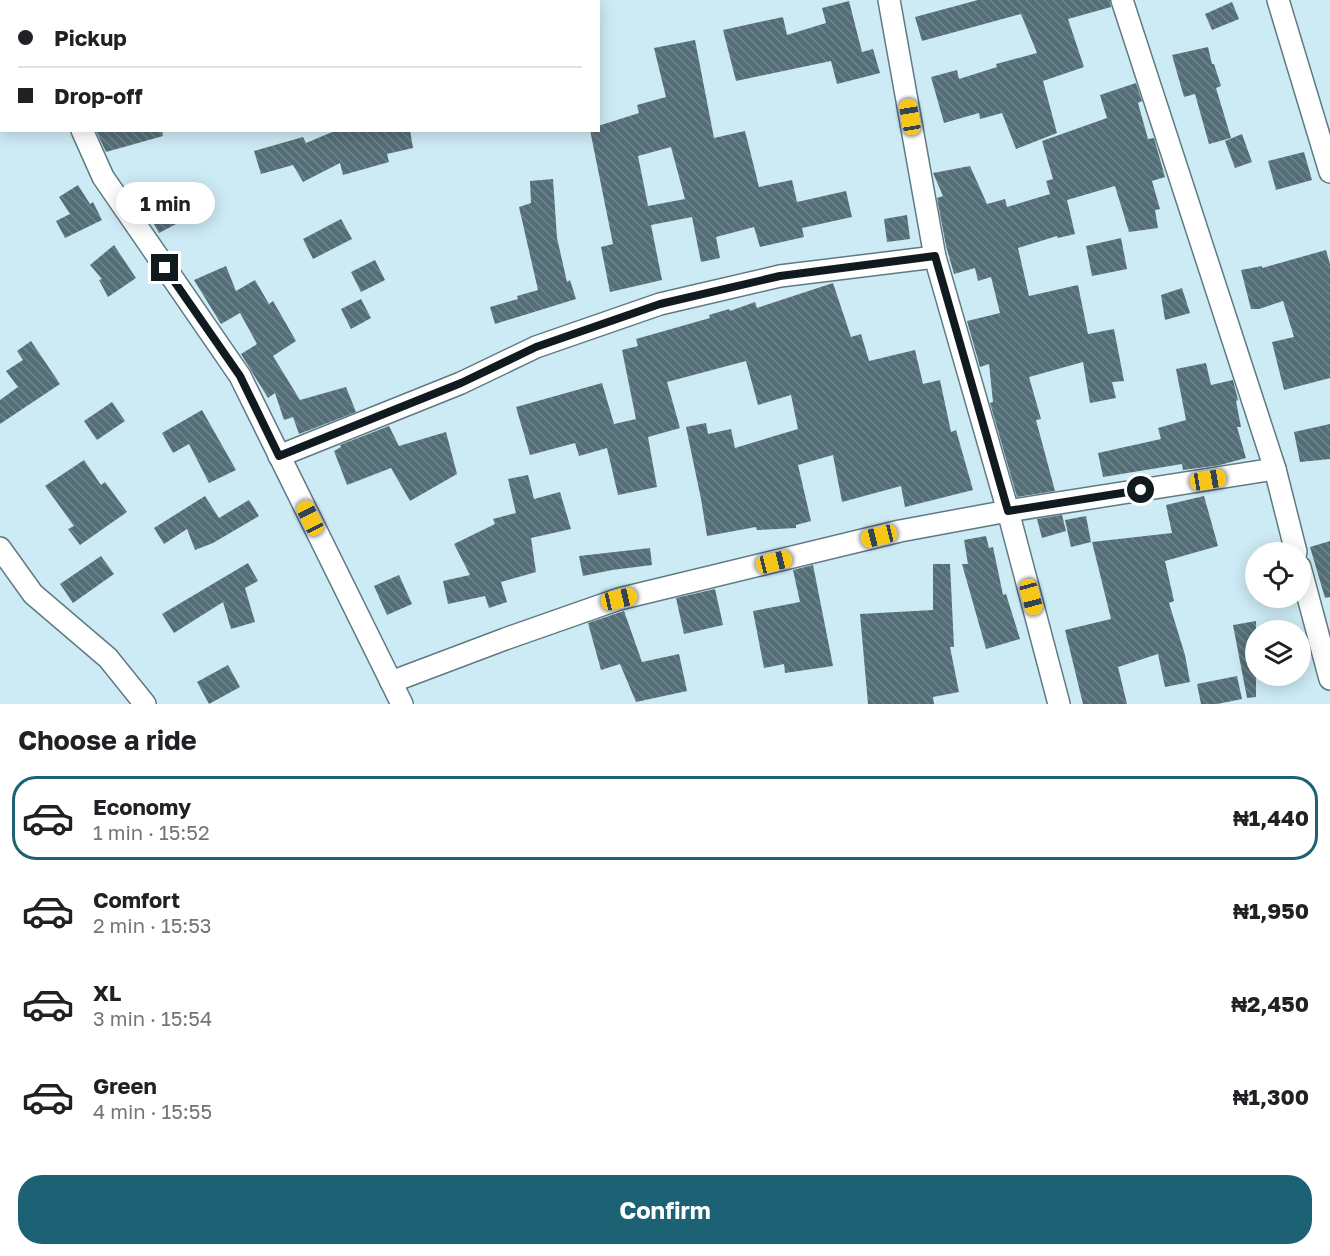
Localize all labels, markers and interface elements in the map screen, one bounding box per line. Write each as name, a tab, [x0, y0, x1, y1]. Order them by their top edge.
text: Pickup	[54, 24, 127, 51]
text: Drop-off	[54, 82, 143, 109]
car	[898, 98, 922, 136]
callout: 1 min	[116, 181, 214, 223]
text: 1 min	[140, 191, 191, 215]
route end	[151, 254, 178, 281]
car	[1189, 468, 1227, 492]
route start	[1127, 476, 1154, 503]
car	[294, 498, 326, 538]
car	[859, 523, 899, 549]
map controls	[1245, 542, 1311, 686]
button: locate	[1245, 542, 1311, 608]
car	[754, 549, 794, 575]
car	[1018, 577, 1044, 617]
car	[599, 586, 639, 612]
button: layers	[1245, 620, 1311, 686]
text: Choose a ride	[18, 724, 197, 756]
icon: car	[21, 791, 75, 845]
text: Economy	[93, 793, 191, 820]
text: ₦1,440	[1233, 804, 1309, 831]
text: 1 min · 15:52	[93, 820, 210, 844]
icon: car	[21, 884, 75, 938]
text: Comfort	[93, 886, 180, 913]
text: ₦1,950	[1233, 897, 1309, 924]
text: 2 min · 15:53	[93, 913, 212, 937]
icon: car	[21, 977, 75, 1031]
text: XL	[93, 979, 121, 1006]
text: ₦2,450	[1231, 990, 1309, 1017]
text: 3 min · 15:54	[93, 1006, 212, 1030]
icon: car	[21, 1070, 75, 1124]
text: Green	[93, 1072, 157, 1099]
text: ₦1,300	[1233, 1083, 1309, 1110]
text: 4 min · 15:55	[93, 1099, 212, 1123]
button: Confirm	[18, 1175, 1312, 1244]

